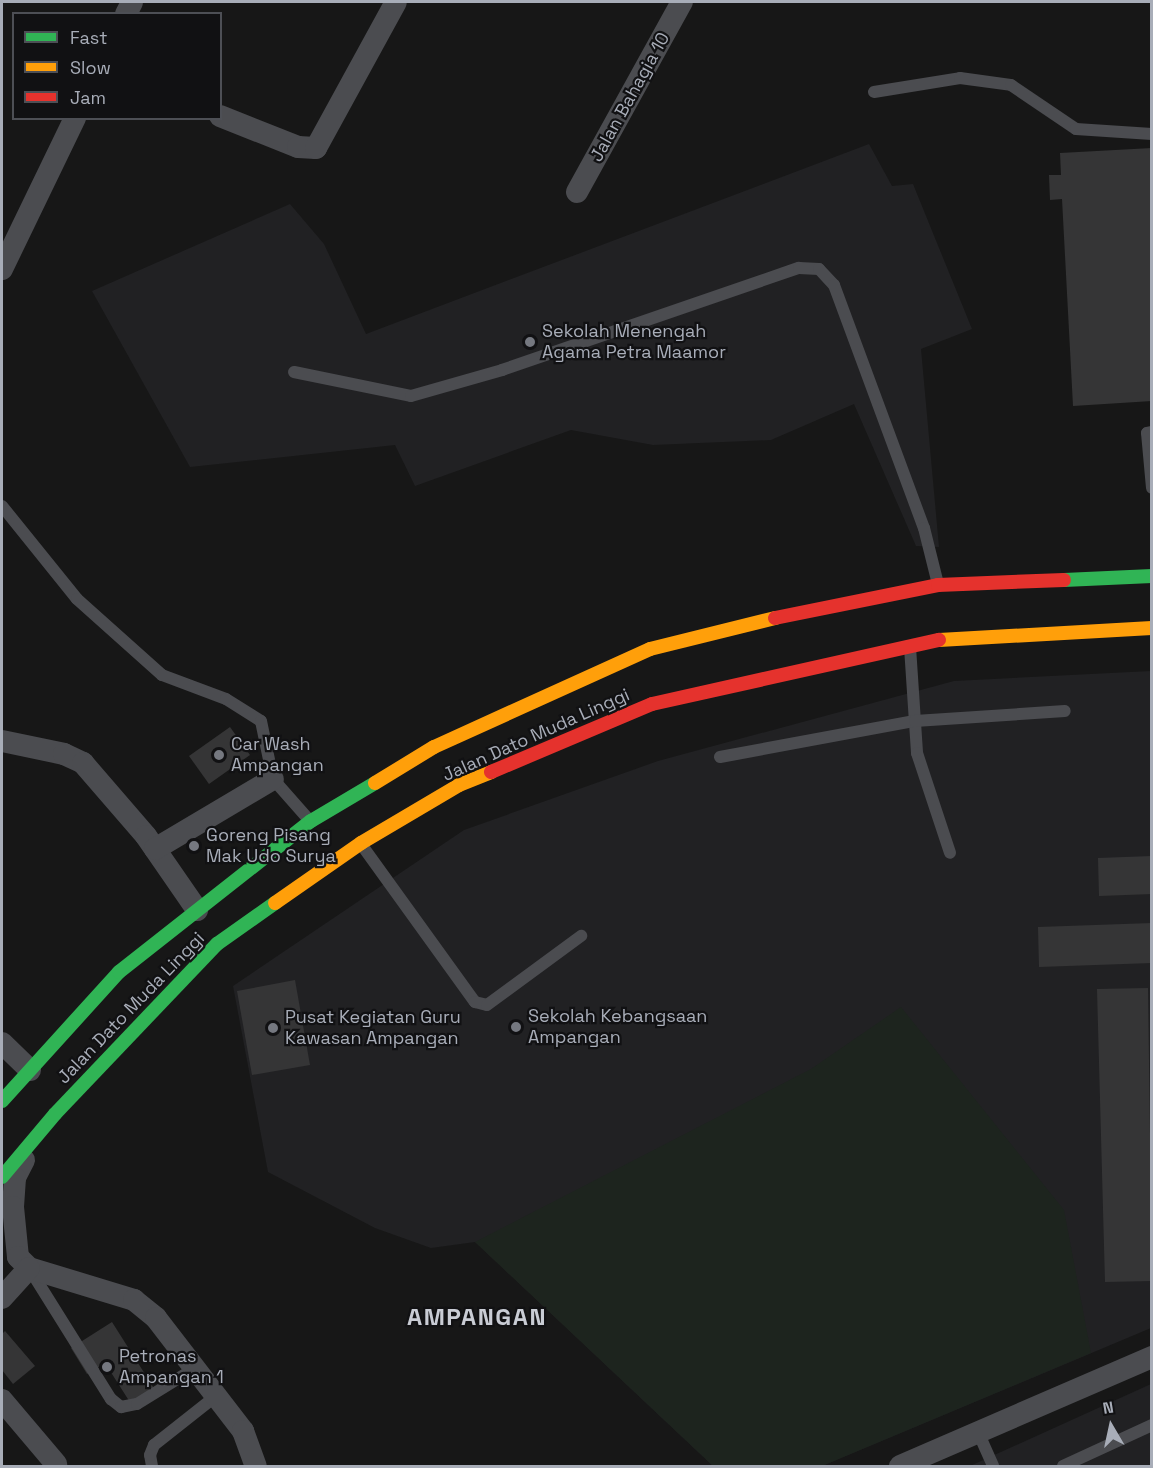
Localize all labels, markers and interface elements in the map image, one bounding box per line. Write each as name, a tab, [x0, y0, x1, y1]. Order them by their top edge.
legend	[12, 12, 222, 120]
text: Fast	[70, 26, 107, 49]
street label: Jalan Bahagia 10	[586, 29, 674, 165]
text: Slow	[70, 56, 111, 79]
text: Jam	[70, 86, 106, 109]
place label: Sekolah Menengah Agama Petra Maamor	[542, 321, 726, 364]
marker: Sekolah Menengah Agama Petra Maamor	[523, 335, 537, 349]
street label: Jalan Dato Muda Linggi	[439, 684, 633, 786]
place label: Car Wash Ampangan	[231, 734, 324, 777]
marker: Car Wash Ampangan	[212, 748, 226, 762]
place label: Goreng Pisang Mak Udo Surya	[206, 825, 336, 868]
marker: Goreng Pisang Mak Udo Surya	[187, 839, 201, 853]
street label: Jalan Dato Muda Linggi	[53, 928, 209, 1088]
place label: Sekolah Kebangsaan Ampangan	[528, 1006, 707, 1048]
place label: Pusat Kegiatan Guru Kawasan Ampangan	[285, 1007, 461, 1050]
marker: Sekolah Kebangsaan Ampangan	[509, 1020, 523, 1034]
marker: Pusat Kegiatan Guru Kawasan Ampangan	[266, 1021, 280, 1035]
district label: AMPANGAN	[407, 1303, 547, 1331]
place label: Petronas Ampangan 1	[119, 1346, 224, 1388]
marker: Petronas Ampangan 1	[100, 1360, 114, 1374]
north arrow	[1081, 1396, 1141, 1456]
text: N	[1101, 1397, 1115, 1419]

